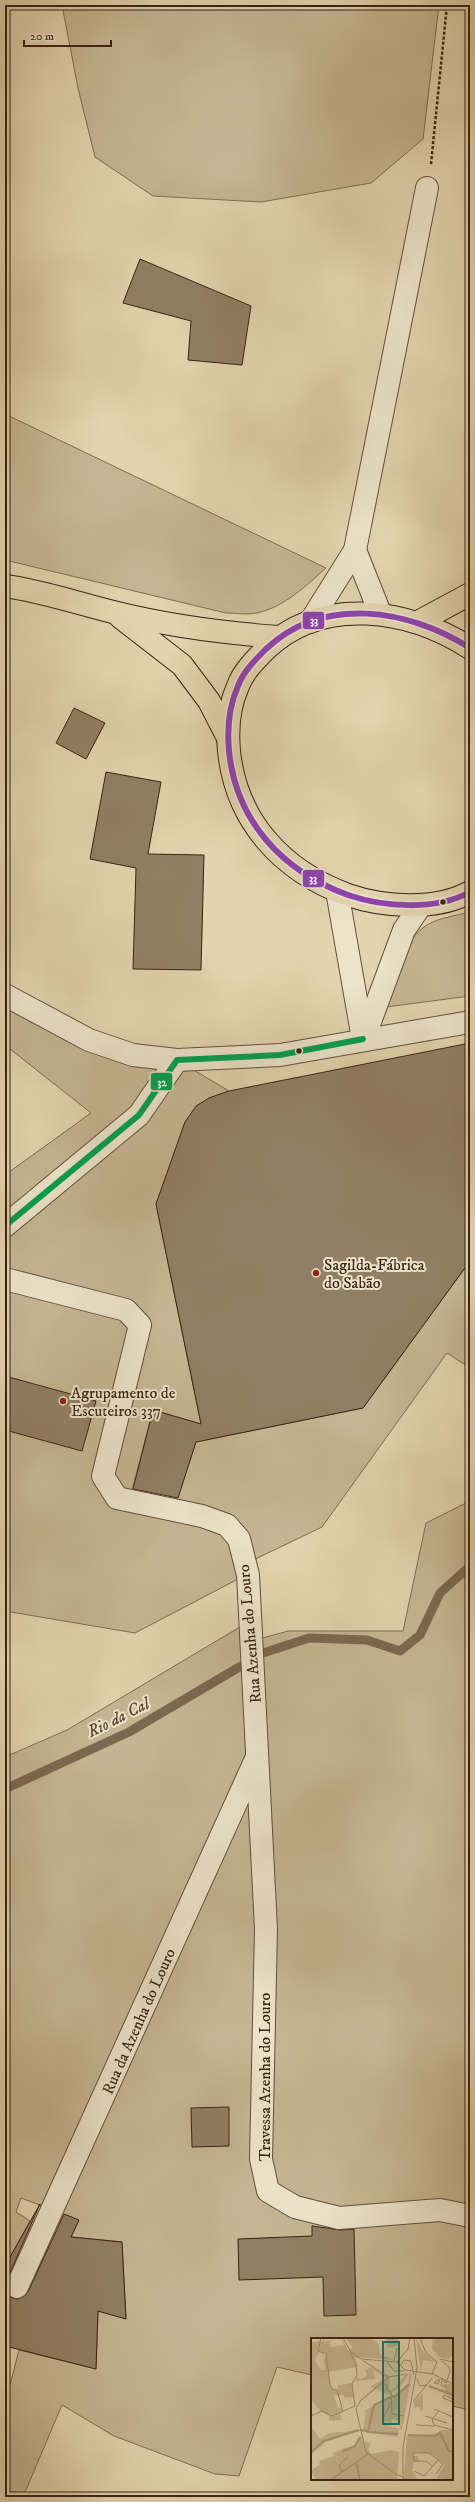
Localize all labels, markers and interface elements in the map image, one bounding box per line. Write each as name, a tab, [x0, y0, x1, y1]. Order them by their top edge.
scale bar	[24, 22, 111, 48]
text: 20 m	[30, 29, 54, 44]
line badge: 33	[302, 611, 325, 630]
text: 33	[310, 614, 318, 628]
line badge: 33	[302, 869, 325, 888]
text: 33	[309, 872, 317, 886]
unlabelled marker	[438, 897, 448, 907]
unlabelled marker	[294, 1046, 304, 1056]
line badge: 32	[150, 1072, 173, 1091]
text: 32	[157, 1076, 167, 1090]
place label: Sagilda-Fábrica do Sabão	[324, 1255, 425, 1293]
marker: Sagilda-Fábrica do Sabão	[311, 1268, 321, 1278]
place label: Agrupamento de Escuteiros 337	[71, 1383, 176, 1421]
marker: Agrupamento de Escuteiros 337	[58, 1396, 68, 1406]
street label: Rua Azenha do Louro	[234, 1563, 266, 1704]
water label: Rio da Cal	[83, 1692, 155, 1743]
street label: Rua da Azenha do Louro	[98, 1945, 180, 2097]
street label: Travessa Azenha do Louro	[255, 1993, 275, 2161]
inset map	[311, 2338, 453, 2480]

